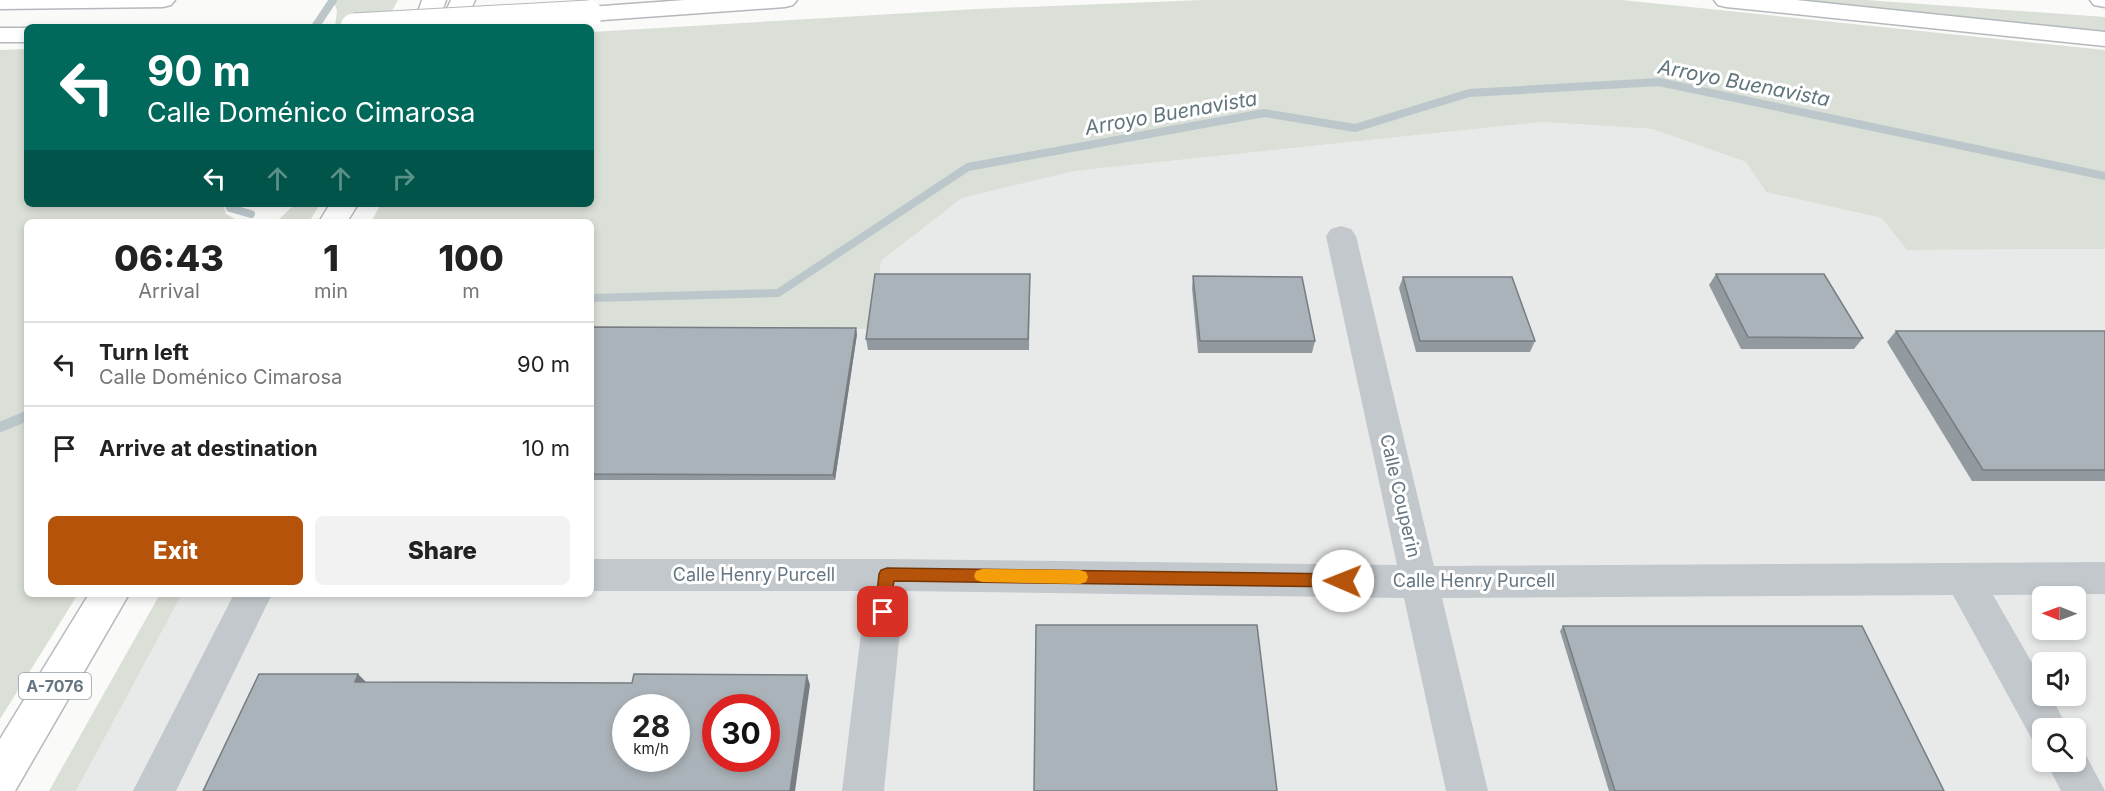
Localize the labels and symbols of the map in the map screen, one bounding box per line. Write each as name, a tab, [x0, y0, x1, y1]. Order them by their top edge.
water label: Arroyo Buenavista	[1655, 54, 1832, 111]
water label: Arroyo Buenavista	[1082, 86, 1259, 140]
street label: Calle Couperin	[1376, 432, 1425, 559]
position arrow	[1311, 549, 1375, 613]
street label: Calle Henry Purcell	[673, 564, 835, 585]
street label: Calle Henry Purcell	[1393, 570, 1555, 591]
pin	[857, 586, 908, 637]
north arrow	[2032, 586, 2086, 640]
road number: A-7076	[19, 673, 91, 699]
speed limit sign: 30	[702, 694, 780, 772]

